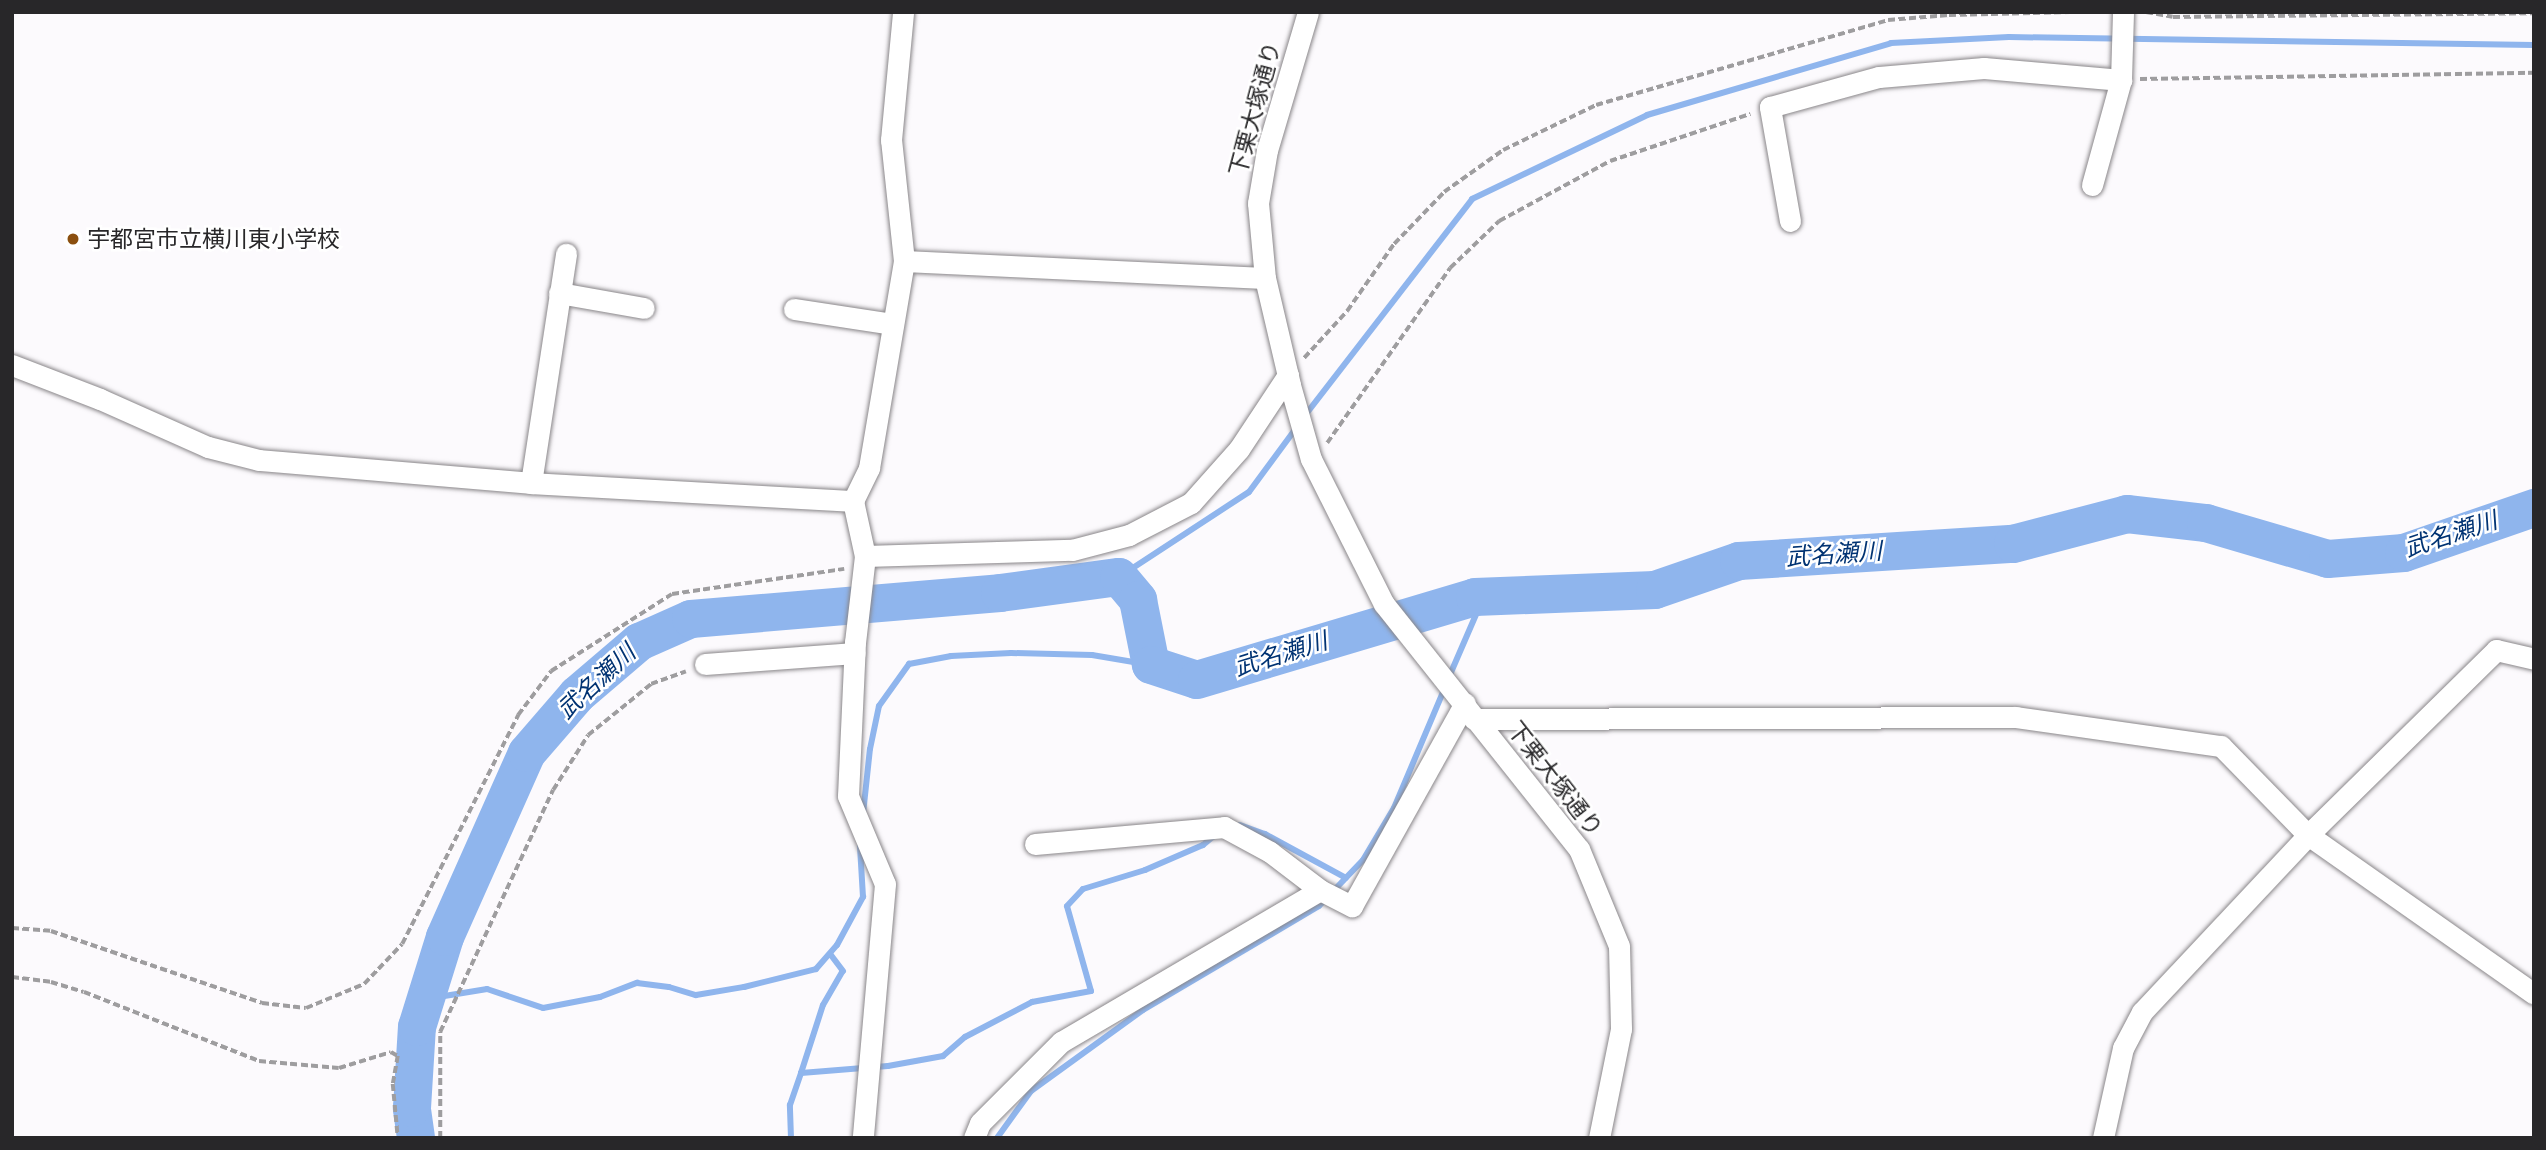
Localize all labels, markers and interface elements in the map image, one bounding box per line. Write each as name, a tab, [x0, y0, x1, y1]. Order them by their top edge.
street label: 下栗大塚通り	[1224, 39, 1286, 179]
place label: 宇都宮市立横川東小学校	[87, 225, 340, 253]
marker: 宇都宮市立横川東小学校	[65, 231, 81, 247]
water label: 武名瀬川	[2401, 506, 2501, 564]
water label: 武名瀬川	[1785, 537, 1883, 573]
water label: 武名瀬川	[1231, 627, 1331, 683]
water label: 武名瀬川	[552, 639, 642, 725]
street label: 下栗大塚通り	[1502, 716, 1608, 842]

